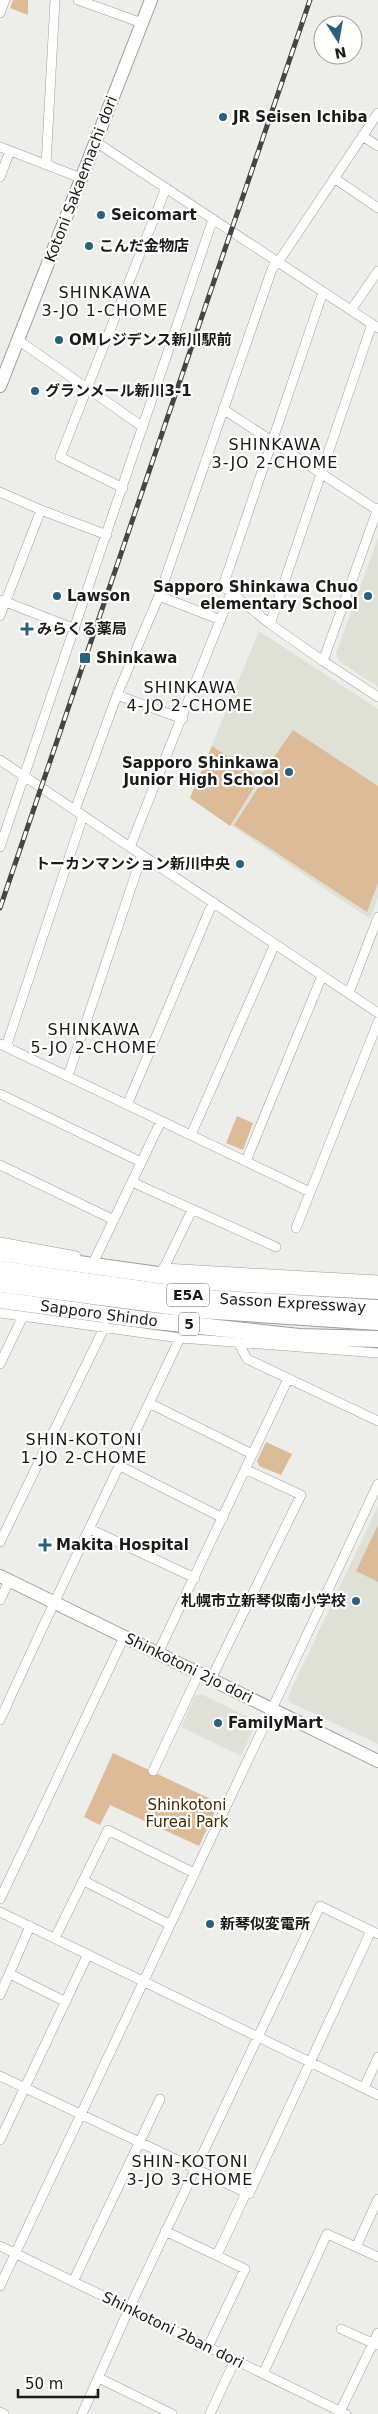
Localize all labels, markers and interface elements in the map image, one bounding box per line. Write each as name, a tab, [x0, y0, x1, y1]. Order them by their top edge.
north arrow	[313, 15, 363, 65]
text: N	[333, 44, 348, 62]
street label: Kotoni Sakaemachi dori	[41, 93, 121, 265]
place label: JR Seisen Ichiba	[232, 108, 368, 126]
marker: JR Seisen Ichiba	[217, 111, 229, 123]
place label: Seicomart	[111, 206, 197, 224]
marker: Seicomart	[95, 209, 107, 221]
place label: こんだ金物店	[99, 237, 189, 255]
marker: こんだ金物店	[83, 240, 95, 252]
district label: SHINKAWA 3-JO 1-CHOME	[42, 283, 168, 320]
place label: OMレジデンス新川駅前	[69, 331, 231, 349]
marker: OMレジデンス新川駅前	[53, 334, 65, 346]
place label: グランメール新川3-1	[45, 382, 192, 400]
marker: グランメール新川3-1	[29, 385, 41, 397]
district label: SHINKAWA 3-JO 2-CHOME	[212, 435, 338, 472]
place label: Sapporo Shinkawa Chuo elementary School	[153, 578, 358, 613]
place label: Lawson	[67, 587, 130, 605]
marker: Lawson	[51, 590, 63, 602]
marker: Sapporo Shinkawa Chuo elementary School	[362, 590, 374, 602]
place label: みらくる薬局	[37, 620, 127, 638]
marker: みらくる薬局	[21, 623, 33, 635]
place label: Shinkawa	[96, 649, 177, 667]
marker: Shinkawa	[78, 651, 92, 665]
district label: SHINKAWA 4-JO 2-CHOME	[127, 678, 253, 715]
place label: Sapporo Shinkawa Junior High School	[122, 754, 279, 789]
marker: Sapporo Shinkawa Junior High School	[283, 766, 295, 778]
place label: トーカンマンション新川中央	[35, 855, 230, 873]
marker: トーカンマンション新川中央	[234, 858, 246, 870]
district label: SHINKAWA 5-JO 2-CHOME	[31, 1020, 157, 1057]
road number: E5A	[167, 1284, 209, 1306]
street label: Sasson Expressway	[219, 1290, 367, 1316]
street label: Sapporo Shindo	[39, 1297, 159, 1330]
road number: 5	[179, 1312, 199, 1336]
district label: SHIN-KOTONI 1-JO 2-CHOME	[21, 1430, 147, 1467]
place label: Makita Hospital	[56, 1536, 189, 1554]
marker: Makita Hospital	[38, 1538, 52, 1552]
place label: 札幌市立新琴似南小学校	[181, 1592, 346, 1610]
marker: 札幌市立新琴似南小学校	[350, 1595, 362, 1607]
street label: Shinkotoni 2jo dori	[122, 1629, 256, 1707]
place label: FamilyMart	[228, 1714, 323, 1732]
marker: FamilyMart	[212, 1717, 224, 1729]
park label: Shinkotoni Fureai Park	[146, 1796, 229, 1831]
place label: 新琴似変電所	[220, 1915, 310, 1933]
marker: 新琴似変電所	[204, 1918, 216, 1930]
district label: SHIN-KOTONI 3-JO 3-CHOME	[127, 2152, 253, 2189]
street label: Shinkotoni 2ban dori	[99, 2288, 247, 2372]
scale bar	[18, 2366, 98, 2398]
text: 50 m	[25, 2375, 63, 2393]

